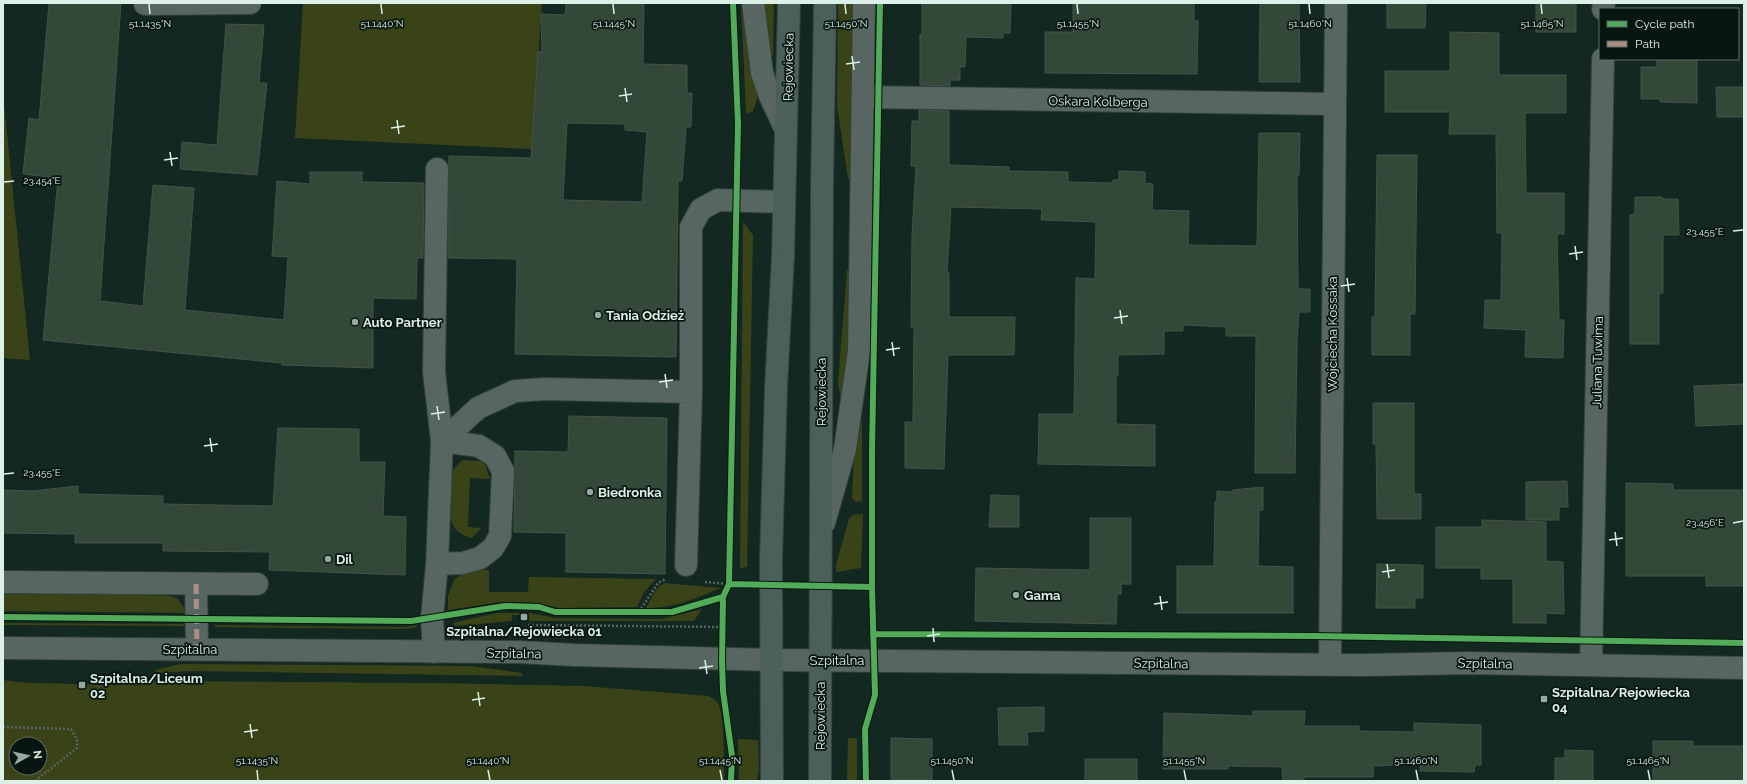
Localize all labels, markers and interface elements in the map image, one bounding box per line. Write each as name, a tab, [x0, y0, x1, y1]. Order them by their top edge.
legend	[1599, 8, 1739, 60]
text: Cycle path	[1635, 17, 1694, 31]
text: 51.1435°N	[129, 18, 171, 29]
text: 51.1440°N	[360, 18, 404, 29]
text: 51.1445°N	[593, 18, 635, 29]
text: 51.1450°N	[824, 18, 868, 29]
text: 51.1455°N	[1057, 18, 1099, 29]
text: 51.1460°N	[1288, 18, 1332, 29]
text: 51.1465°N	[1520, 18, 1564, 29]
street label: Rejowiecka	[780, 33, 797, 101]
text: Path	[1635, 37, 1660, 51]
street label: Oskara Kolberga	[1048, 93, 1148, 110]
text: 23.454°E	[23, 175, 61, 186]
text: 23.455°E	[1686, 226, 1724, 237]
street label: Wojciecha Kossaka	[1325, 276, 1340, 392]
place label: Tania Odzież	[606, 308, 685, 323]
marker: Tania Odzież	[593, 310, 603, 320]
place label: Auto Partner	[363, 315, 442, 330]
street label: Juliana Tuwima	[1589, 316, 1606, 408]
marker: Auto Partner	[350, 317, 360, 327]
street label: Rejowiecka	[814, 358, 829, 426]
text: 23.455°E	[23, 467, 61, 478]
place label: Biedronka	[598, 485, 662, 500]
marker: Biedronka	[585, 487, 595, 497]
text: 23.456°E	[1686, 517, 1724, 528]
place label: Dil	[336, 552, 354, 567]
marker: Dil	[323, 554, 333, 564]
place label: Gama	[1024, 588, 1061, 603]
marker: Gama	[1011, 590, 1021, 600]
marker: Szpitalna/Rejowiecka 01	[519, 612, 529, 622]
place label: Szpitalna/Rejowiecka 01	[446, 624, 602, 639]
street label: Szpitalna	[163, 642, 217, 657]
street label: Szpitalna	[486, 646, 542, 661]
street label: Szpitalna	[810, 653, 864, 668]
street label: Szpitalna	[1133, 656, 1189, 671]
street label: Szpitalna	[1457, 656, 1513, 671]
place label: Szpitalna/Liceum 02	[90, 671, 203, 701]
marker: Szpitalna/Liceum 02	[77, 680, 87, 690]
street label: Rejowiecka	[813, 682, 828, 750]
place label: Szpitalna/Rejowiecka 04	[1552, 685, 1691, 715]
marker: Szpitalna/Rejowiecka 04	[1539, 694, 1549, 704]
north arrow	[8, 736, 48, 776]
text: N	[30, 750, 44, 760]
text: 51.1435°N	[236, 755, 278, 766]
text: 51.1440°N	[466, 755, 510, 766]
text: 51.1445°N	[699, 755, 741, 766]
text: 51.1450°N	[930, 755, 974, 766]
text: 51.1455°N	[1163, 755, 1205, 766]
text: 51.1460°N	[1394, 755, 1438, 766]
text: 51.1465°N	[1626, 755, 1670, 766]

